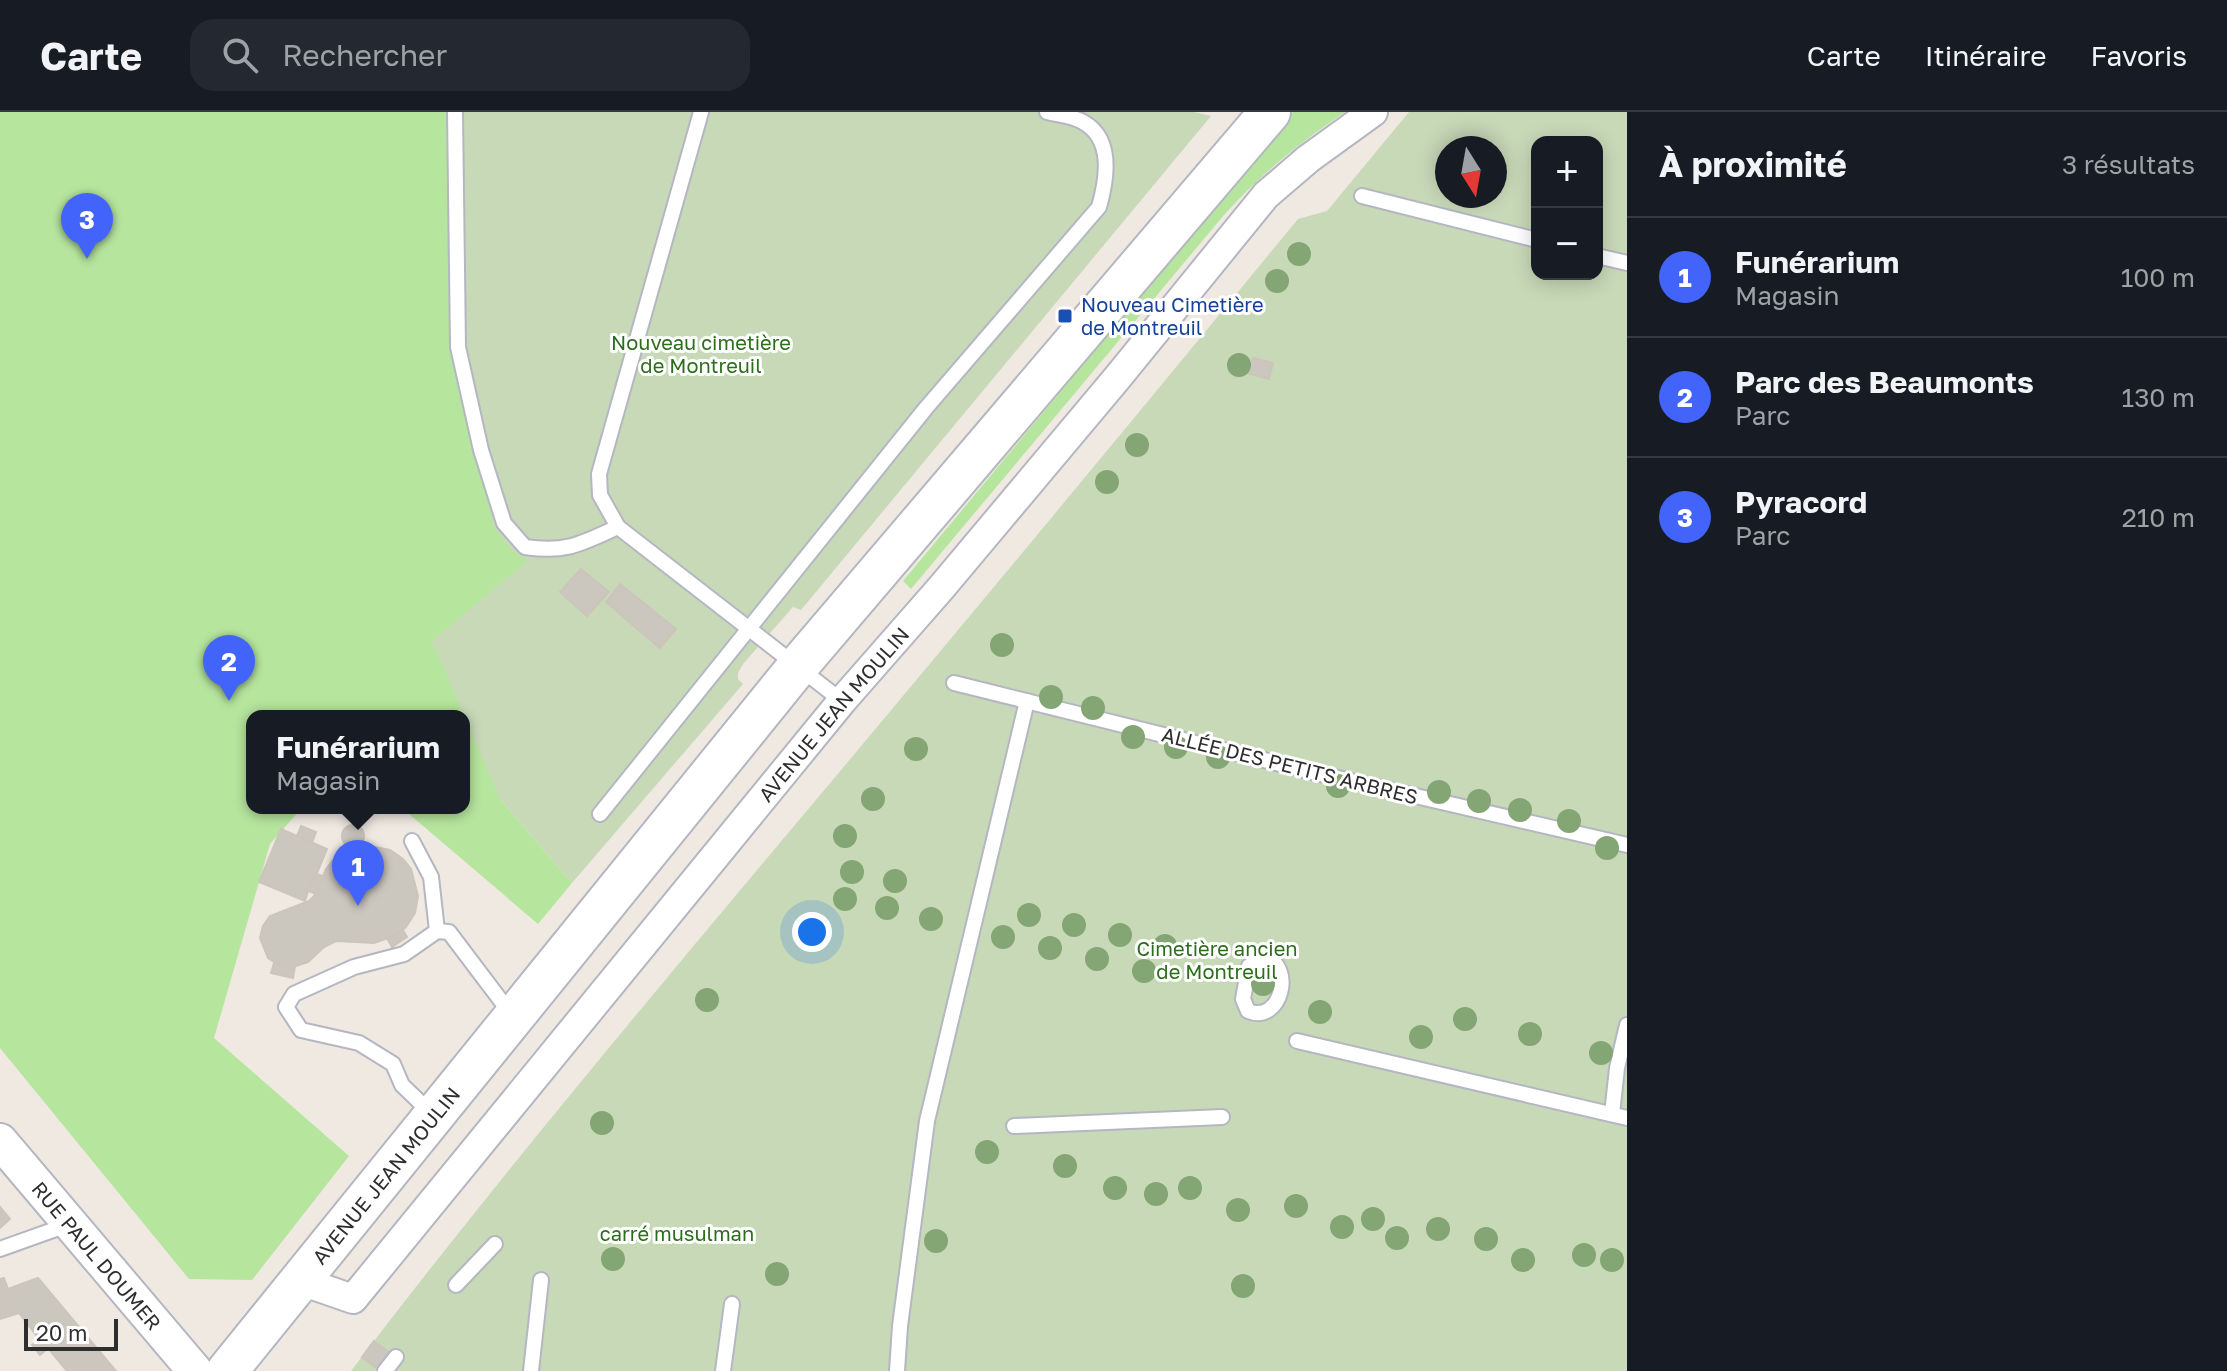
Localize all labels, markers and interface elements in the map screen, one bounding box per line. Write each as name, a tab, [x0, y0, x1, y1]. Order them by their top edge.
search box	[190, 19, 750, 91]
text: Carte	[40, 33, 142, 78]
icon: search	[218, 33, 262, 77]
text: Rechercher	[282, 37, 447, 73]
text: Carte	[1807, 39, 1881, 72]
text: Itinéraire	[1925, 39, 2046, 72]
text: Favoris	[2090, 39, 2187, 72]
north arrow	[1435, 136, 1507, 208]
map controls	[1531, 136, 1603, 280]
button: +	[1531, 136, 1603, 208]
text: À proximité	[1659, 144, 1847, 184]
text: 3 résultats	[2062, 149, 2195, 180]
pin: 3	[61, 193, 113, 259]
button: −	[1531, 208, 1603, 280]
text: Funérarium	[1735, 244, 1899, 280]
text: 1	[1678, 262, 1692, 293]
text: 100 m	[2121, 262, 2195, 293]
text: Magasin	[1735, 280, 1839, 311]
place label: Nouveau Cimetière de Montreuil	[1081, 292, 1264, 339]
marker: Nouveau Cimetière de Montreuil	[1056, 307, 1074, 325]
park label: Nouveau cimetière de Montreuil	[611, 330, 791, 377]
text: Parc des Beaumonts	[1735, 364, 2034, 400]
text: 2	[1677, 382, 1693, 413]
text: 130 m	[2122, 382, 2195, 413]
text: Parc	[1735, 400, 1791, 431]
text: Pyracord	[1735, 484, 1867, 520]
text: 3	[1677, 502, 1693, 533]
text: 210 m	[2122, 502, 2195, 533]
text: Parc	[1735, 520, 1791, 551]
street label: AVENUE JEAN MOULIN	[753, 622, 914, 806]
pin: 2	[203, 635, 255, 701]
popup	[246, 710, 470, 814]
street label: ALLÉE DES PETITS ARBRES	[1160, 722, 1420, 808]
text: Funérarium	[276, 729, 440, 765]
text: Magasin	[276, 765, 380, 796]
pin: 1	[332, 840, 384, 906]
your location	[792, 912, 832, 952]
park label: Cimetière ancien de Montreuil	[1136, 936, 1298, 983]
street label: AVENUE JEAN MOULIN	[307, 1082, 464, 1268]
street label: RUE PAUL DOUMER	[27, 1176, 167, 1334]
park label: carré musulman	[600, 1221, 754, 1245]
scale bar	[24, 1315, 118, 1351]
text: 20 m	[36, 1319, 87, 1346]

